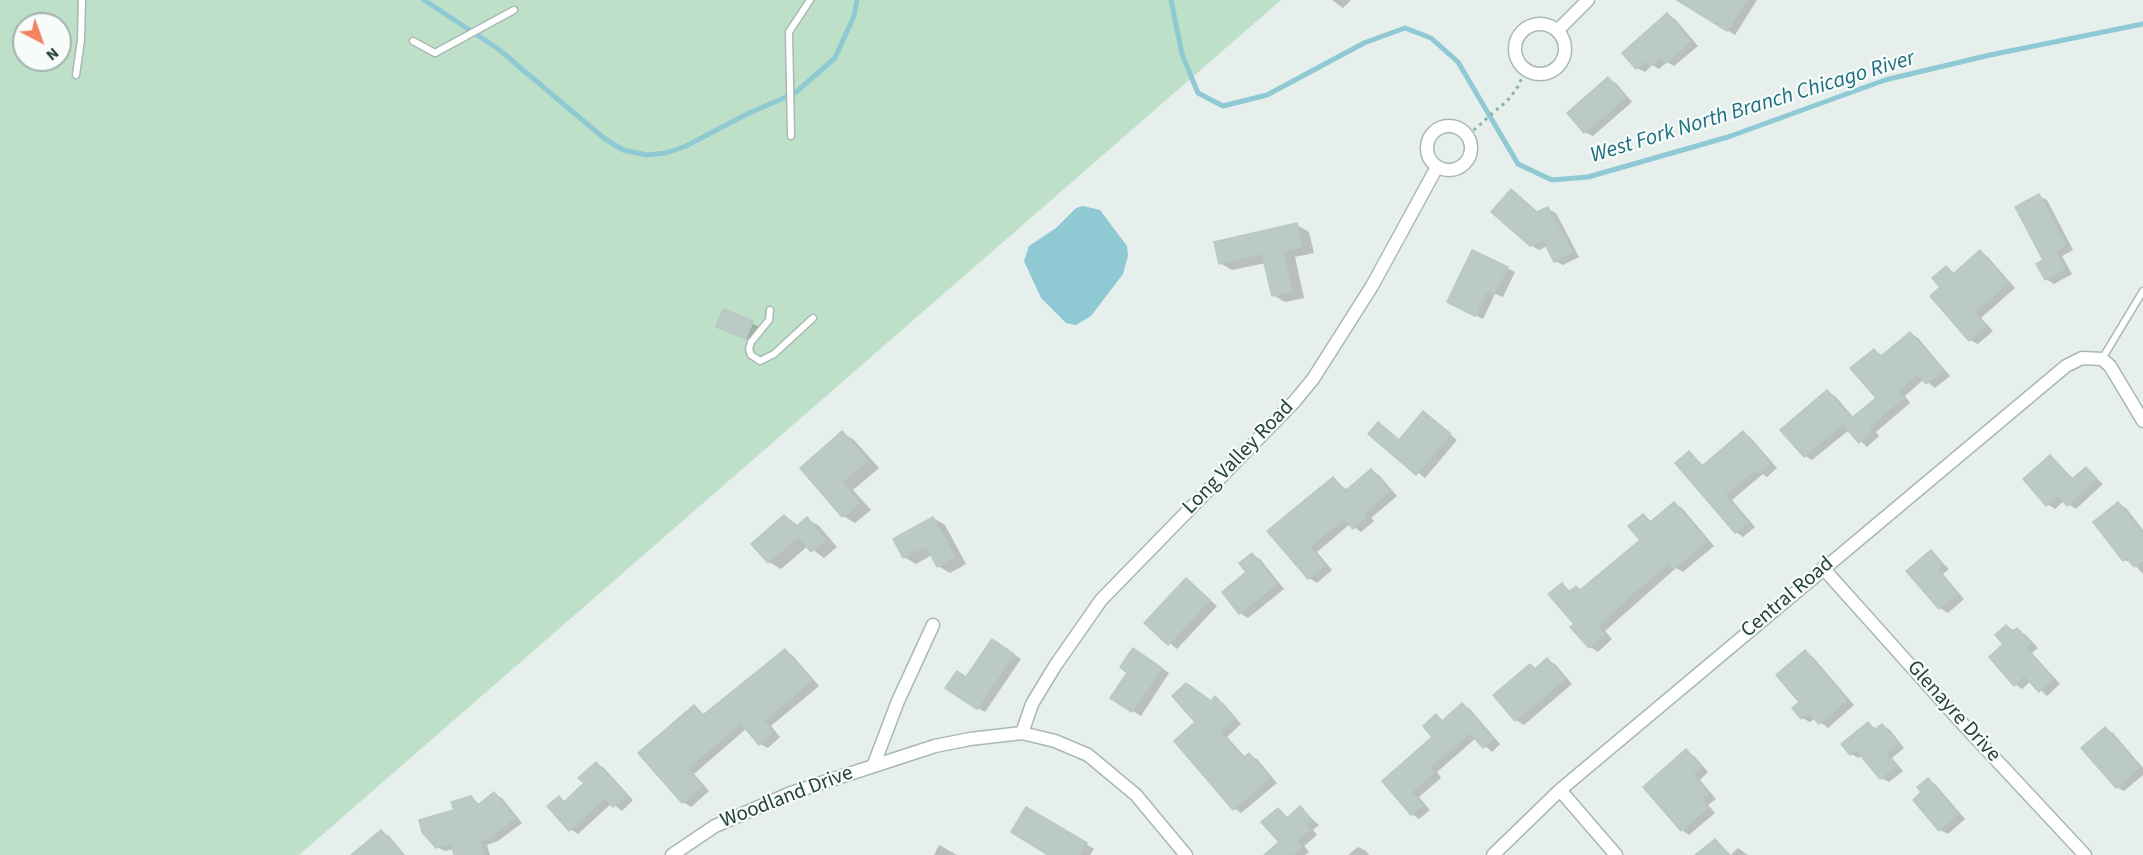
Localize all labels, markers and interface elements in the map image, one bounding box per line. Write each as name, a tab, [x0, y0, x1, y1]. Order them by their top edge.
north arrow	[12, 12, 72, 72]
text: N	[41, 42, 64, 66]
water label: West Fork North Branch Chicago River	[1588, 46, 1918, 170]
street label: Long Valley Road	[1178, 396, 1300, 520]
street label: Central Road	[1737, 552, 1839, 644]
street label: Glenayre Drive	[1901, 656, 2005, 768]
street label: Woodland Drive	[717, 761, 857, 835]

